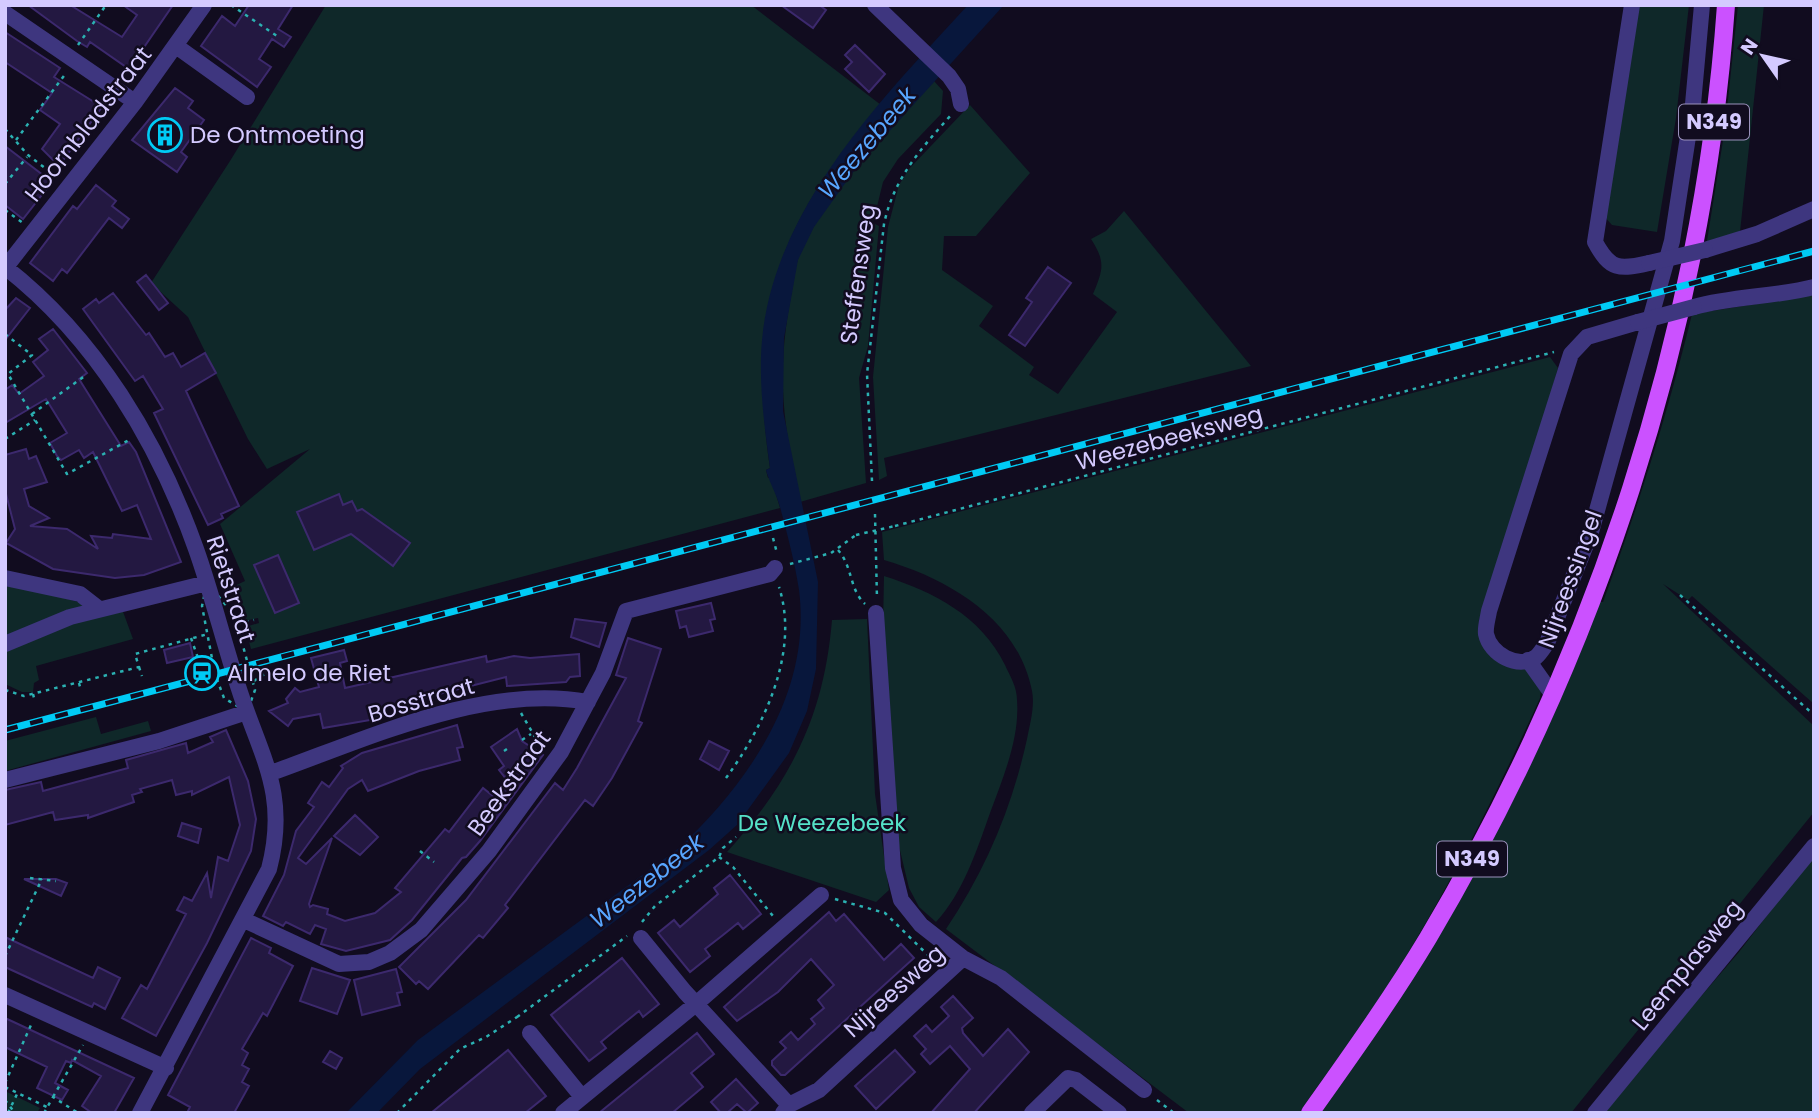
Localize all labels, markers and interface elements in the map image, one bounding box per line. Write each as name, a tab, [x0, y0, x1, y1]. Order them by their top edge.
north arrow	[1728, 21, 1798, 91]
text: N	[1734, 33, 1765, 60]
street label: Hoornbladstraat	[17, 40, 159, 208]
water label: Weezebeek	[810, 78, 924, 206]
road number: N349	[1679, 104, 1749, 140]
building icon: De Ontmoeting	[146, 116, 184, 154]
place label: De Ontmoeting	[190, 119, 365, 151]
street label: Steffensweg	[832, 202, 884, 346]
street label: Weezebeeksweg	[1072, 398, 1266, 478]
street label: Nijreessingel	[1530, 506, 1610, 652]
street label: Rietstraat	[199, 531, 263, 647]
station icon: Almelo de Riet	[183, 654, 221, 692]
place label: Almelo de Riet	[227, 657, 391, 689]
street label: Bosstraat	[364, 670, 478, 730]
street label: Beekstraat	[460, 724, 558, 842]
park label: De Weezebeek	[738, 807, 906, 839]
water label: Weezebeek	[582, 824, 712, 936]
road number: N349	[1437, 842, 1507, 876]
street label: Leemplasweg	[1624, 893, 1750, 1037]
street label: Nijreesweg	[837, 937, 951, 1045]

